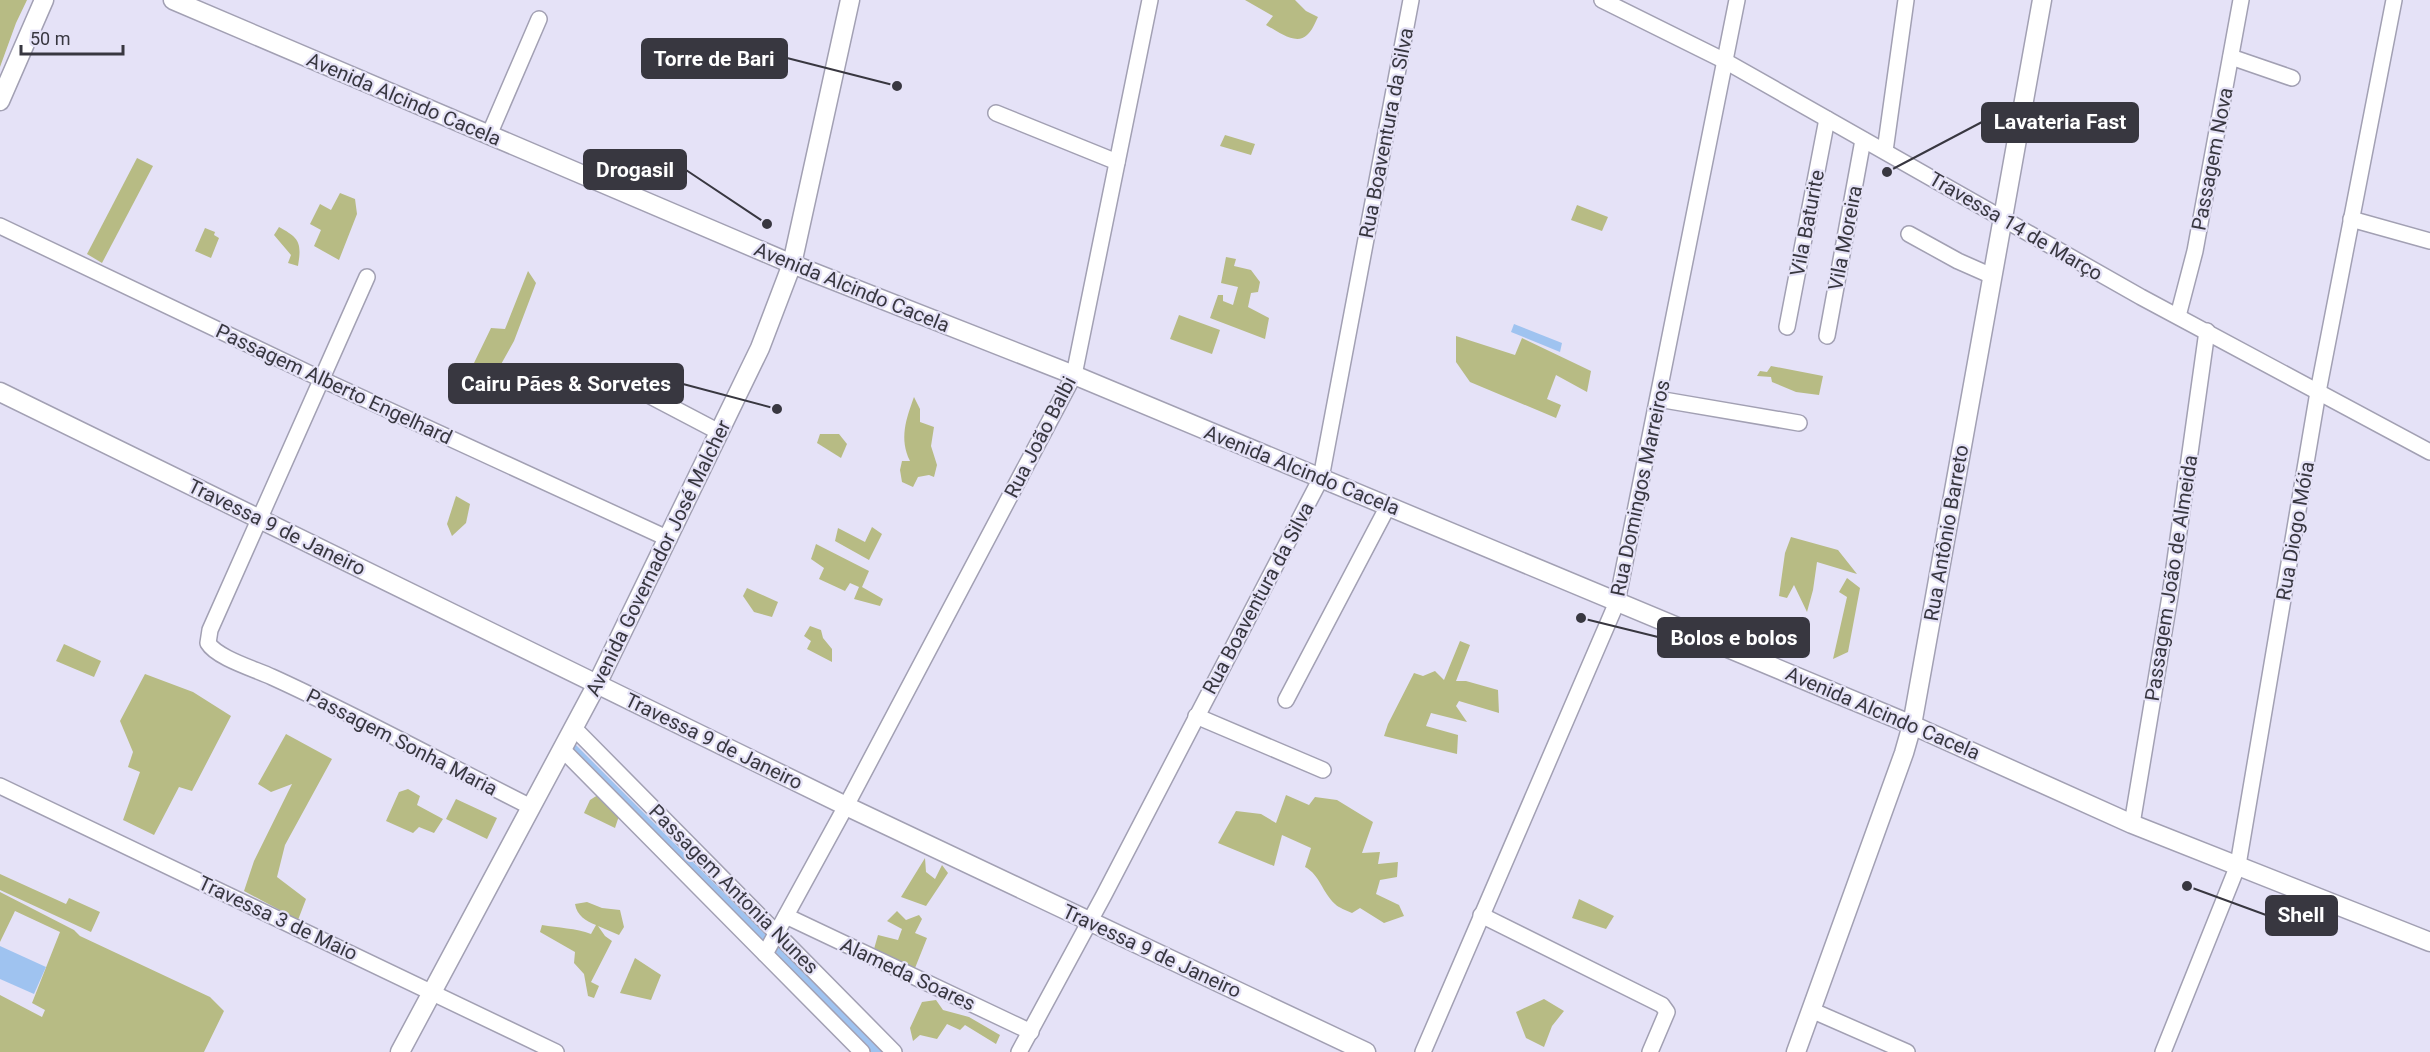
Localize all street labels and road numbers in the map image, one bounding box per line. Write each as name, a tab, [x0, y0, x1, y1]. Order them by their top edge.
street label: Rua Boaventura da Silva	[1354, 26, 1418, 240]
street label: Avenida Alcindo Cacela	[303, 47, 505, 151]
street label: Passagem Nova	[2186, 85, 2238, 233]
street label: Travessa 14 de Março	[1925, 167, 2107, 285]
street label: Vila Baturite	[1785, 168, 1829, 278]
street label: Vila Moreira	[1823, 183, 1867, 293]
street label: Avenida Alcindo Cacela	[751, 237, 953, 337]
street label: Passagem Alberto Engelhard	[212, 319, 456, 449]
street label: Rua João Balbi	[999, 372, 1081, 502]
street label: Rua Domingos Marreiros	[1605, 378, 1675, 598]
street label: Avenida Governador José Malcher	[581, 416, 736, 700]
street label: Avenida Alcindo Cacela	[1201, 420, 1403, 520]
street label: Rua Antônio Barreto	[1919, 443, 1973, 623]
street label: Passagem João de Almeida	[2140, 453, 2202, 703]
street label: Rua Diogo Móia	[2271, 460, 2319, 602]
street label: Travessa 9 de Janeiro	[184, 474, 370, 580]
street label: Rua Boaventura da Silva	[1197, 498, 1319, 698]
street label: Avenida Alcindo Cacela	[1782, 661, 1984, 765]
street label: Passagem Sonha Maria	[302, 683, 502, 801]
street label: Travessa 9 de Janeiro	[621, 688, 807, 794]
street label: Passagem Antonia Nunes	[644, 799, 824, 979]
street label: Travessa 3 de Maio	[195, 871, 361, 965]
street label: Travessa 9 de Janeiro	[1059, 899, 1245, 1003]
street label: Alameda Soares	[837, 932, 979, 1016]

